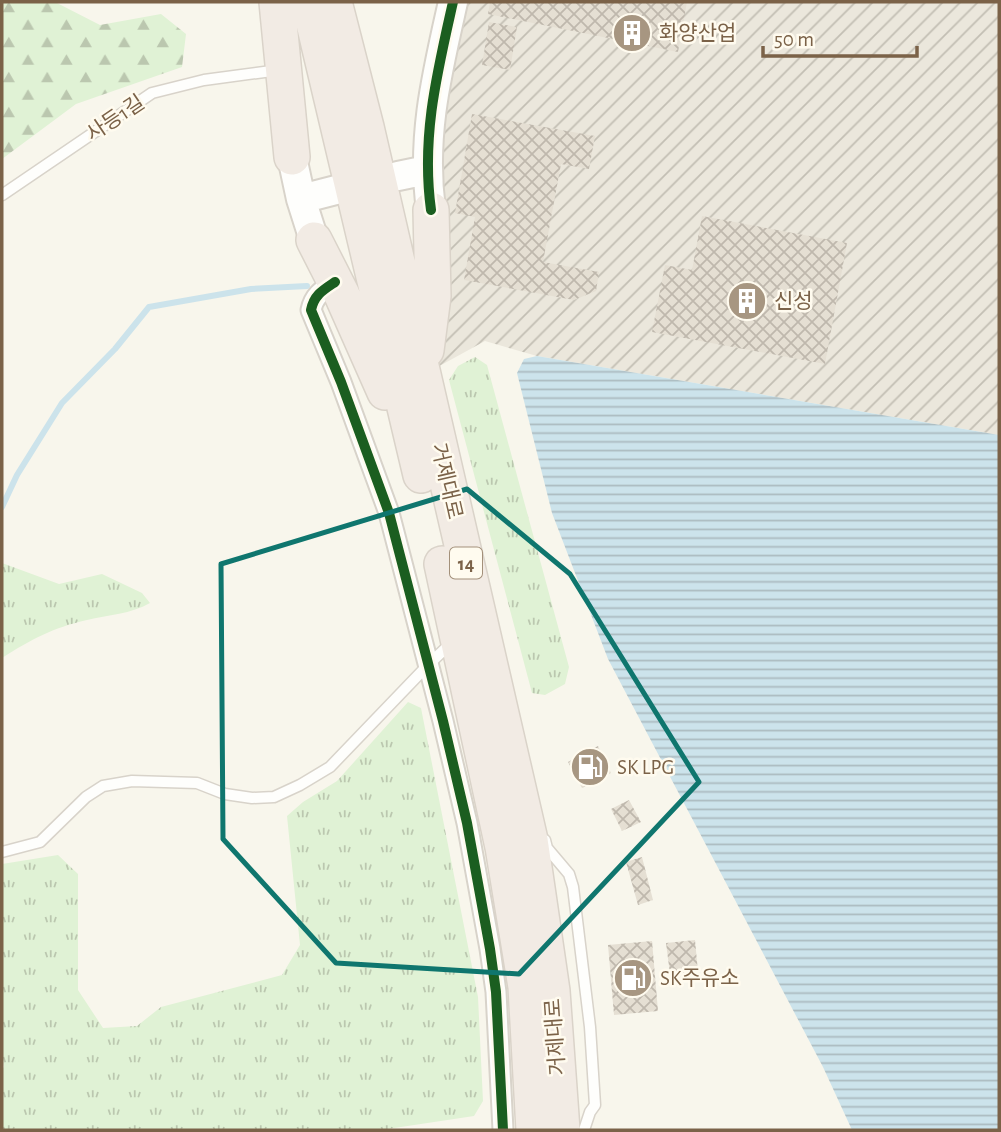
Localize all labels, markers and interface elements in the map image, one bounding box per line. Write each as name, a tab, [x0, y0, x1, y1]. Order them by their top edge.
building icon: 화양산업	[611, 12, 653, 54]
scale bar	[763, 14, 917, 58]
place label: 화양산업	[659, 22, 736, 44]
text: 50 m	[774, 29, 814, 50]
street label: 사등1길	[82, 91, 148, 145]
building icon: 신성	[726, 280, 768, 322]
place label: 신성	[774, 290, 813, 312]
street label: 거제대로	[428, 441, 466, 521]
road number: 14	[450, 548, 482, 578]
fuel station icon: SK LPG	[569, 746, 611, 788]
place label: SK LPG	[617, 757, 674, 778]
fuel station icon: SK주유소	[612, 957, 654, 999]
place label: SK주유소	[660, 968, 739, 989]
street label: 거제대로	[541, 998, 569, 1076]

